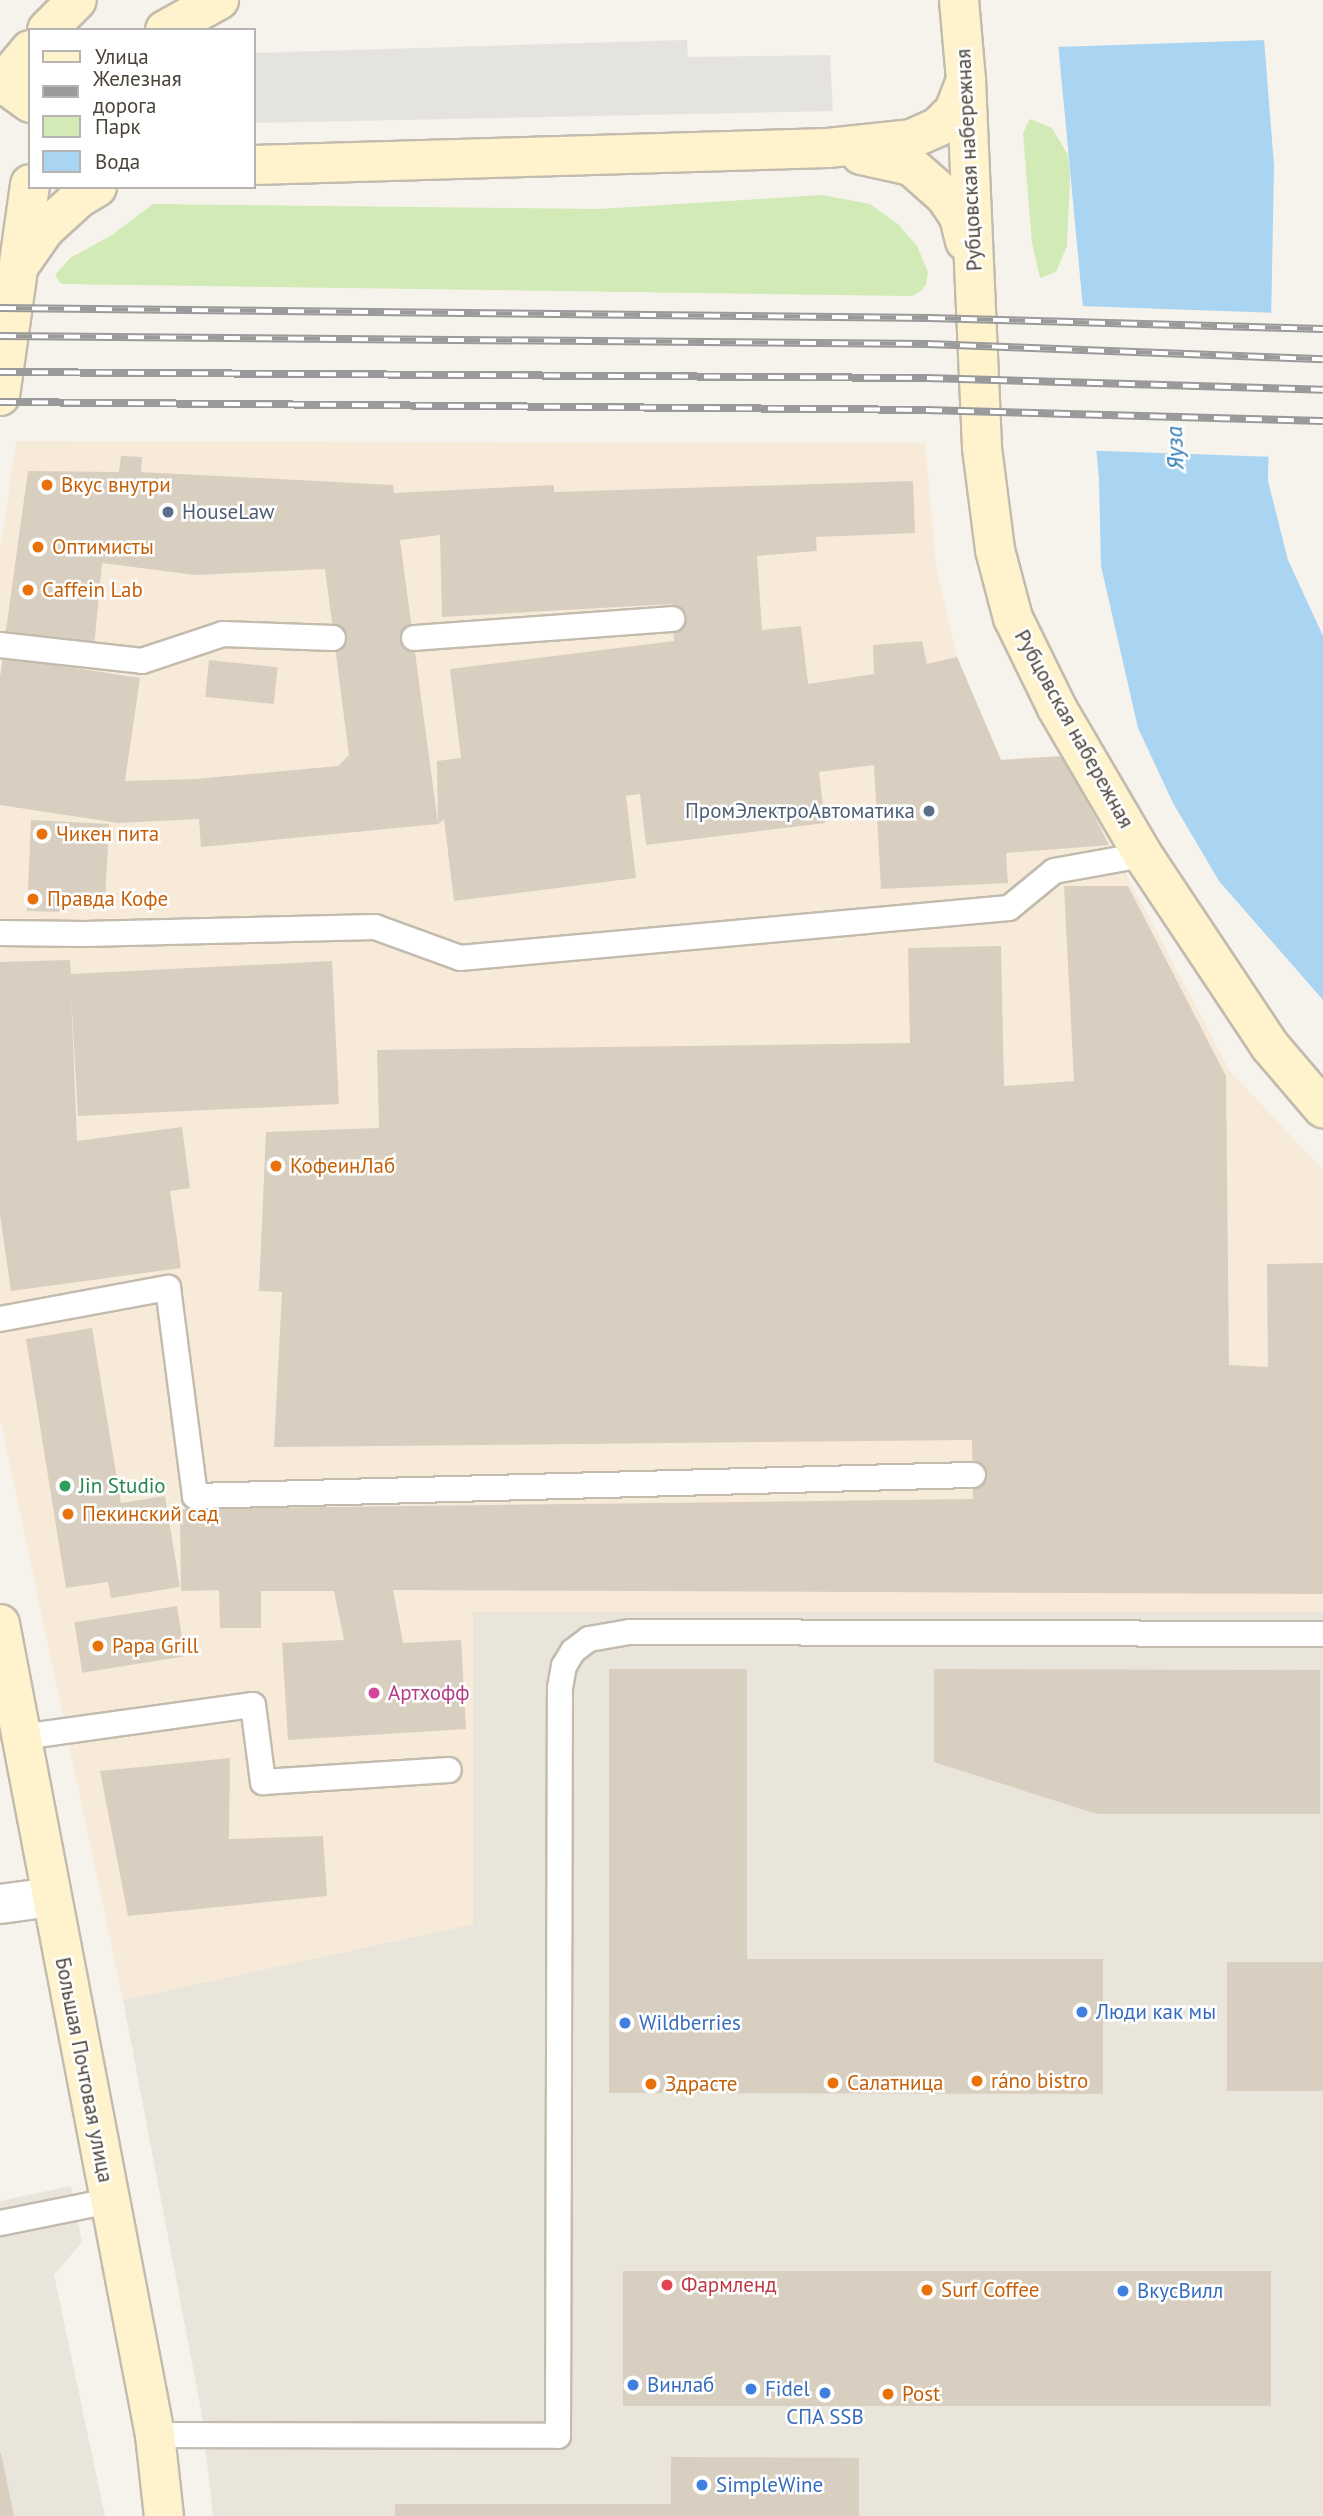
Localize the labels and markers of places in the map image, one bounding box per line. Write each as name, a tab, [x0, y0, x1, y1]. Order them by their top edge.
place label: Вкус внутри	[61, 472, 171, 498]
marker: Вкус внутри	[39, 477, 55, 493]
place label: HouseLaw	[182, 499, 274, 525]
marker: HouseLaw	[160, 504, 176, 520]
place label: Оптимисты	[52, 534, 154, 560]
marker: Оптимисты	[30, 539, 46, 555]
place label: Caffein Lab	[42, 577, 143, 603]
marker: Caffein Lab	[20, 582, 36, 598]
place label: ПромЭлектроАвтоматика	[685, 798, 915, 824]
marker: ПромЭлектроАвтоматика	[921, 803, 937, 819]
place label: Чикен пита	[56, 821, 159, 847]
marker: Чикен пита	[34, 826, 50, 842]
place label: Правда Кофе	[47, 886, 168, 912]
marker: Правда Кофе	[25, 891, 41, 907]
place label: КофеинЛаб	[290, 1153, 395, 1179]
marker: КофеинЛаб	[268, 1158, 284, 1174]
place label: Jin Studio	[79, 1473, 166, 1499]
marker: Jin Studio	[57, 1478, 73, 1494]
place label: Пекинский сад	[82, 1501, 219, 1527]
marker: Пекинский сад	[60, 1506, 76, 1522]
place label: Papa Grill	[112, 1633, 199, 1659]
marker: Papa Grill	[90, 1638, 106, 1654]
place label: Артхофф	[388, 1680, 470, 1706]
marker: Артхофф	[366, 1685, 382, 1701]
place label: Люди как мы	[1096, 1999, 1216, 2025]
marker: Люди как мы	[1074, 2004, 1090, 2020]
place label: Wildberries	[639, 2010, 741, 2036]
marker: Wildberries	[617, 2015, 633, 2031]
place label: ráno bistro	[991, 2068, 1088, 2094]
place label: Салатница	[847, 2070, 943, 2096]
place label: Здрасте	[665, 2071, 737, 2097]
marker: ráno bistro	[969, 2073, 985, 2089]
marker: Салатница	[825, 2075, 841, 2091]
marker: Здрасте	[643, 2076, 659, 2092]
place label: Фармленд	[681, 2272, 777, 2298]
marker: Фармленд	[659, 2277, 675, 2293]
place label: Surf Coffee	[941, 2277, 1039, 2303]
place label: ВкусВилл	[1137, 2278, 1223, 2304]
marker: Surf Coffee	[919, 2282, 935, 2298]
marker: ВкусВилл	[1115, 2283, 1131, 2299]
place label: Винлаб	[647, 2372, 714, 2398]
place label: Fidel	[765, 2376, 810, 2402]
marker: Винлаб	[625, 2377, 641, 2393]
marker: Fidel	[743, 2381, 759, 2397]
place label: Post	[902, 2381, 940, 2407]
marker: СПА SSB	[817, 2385, 833, 2401]
marker: Post	[880, 2386, 896, 2402]
place label: СПА SSB	[786, 2404, 864, 2430]
place label: SimpleWine	[716, 2472, 823, 2498]
marker: SimpleWine	[694, 2477, 710, 2493]

